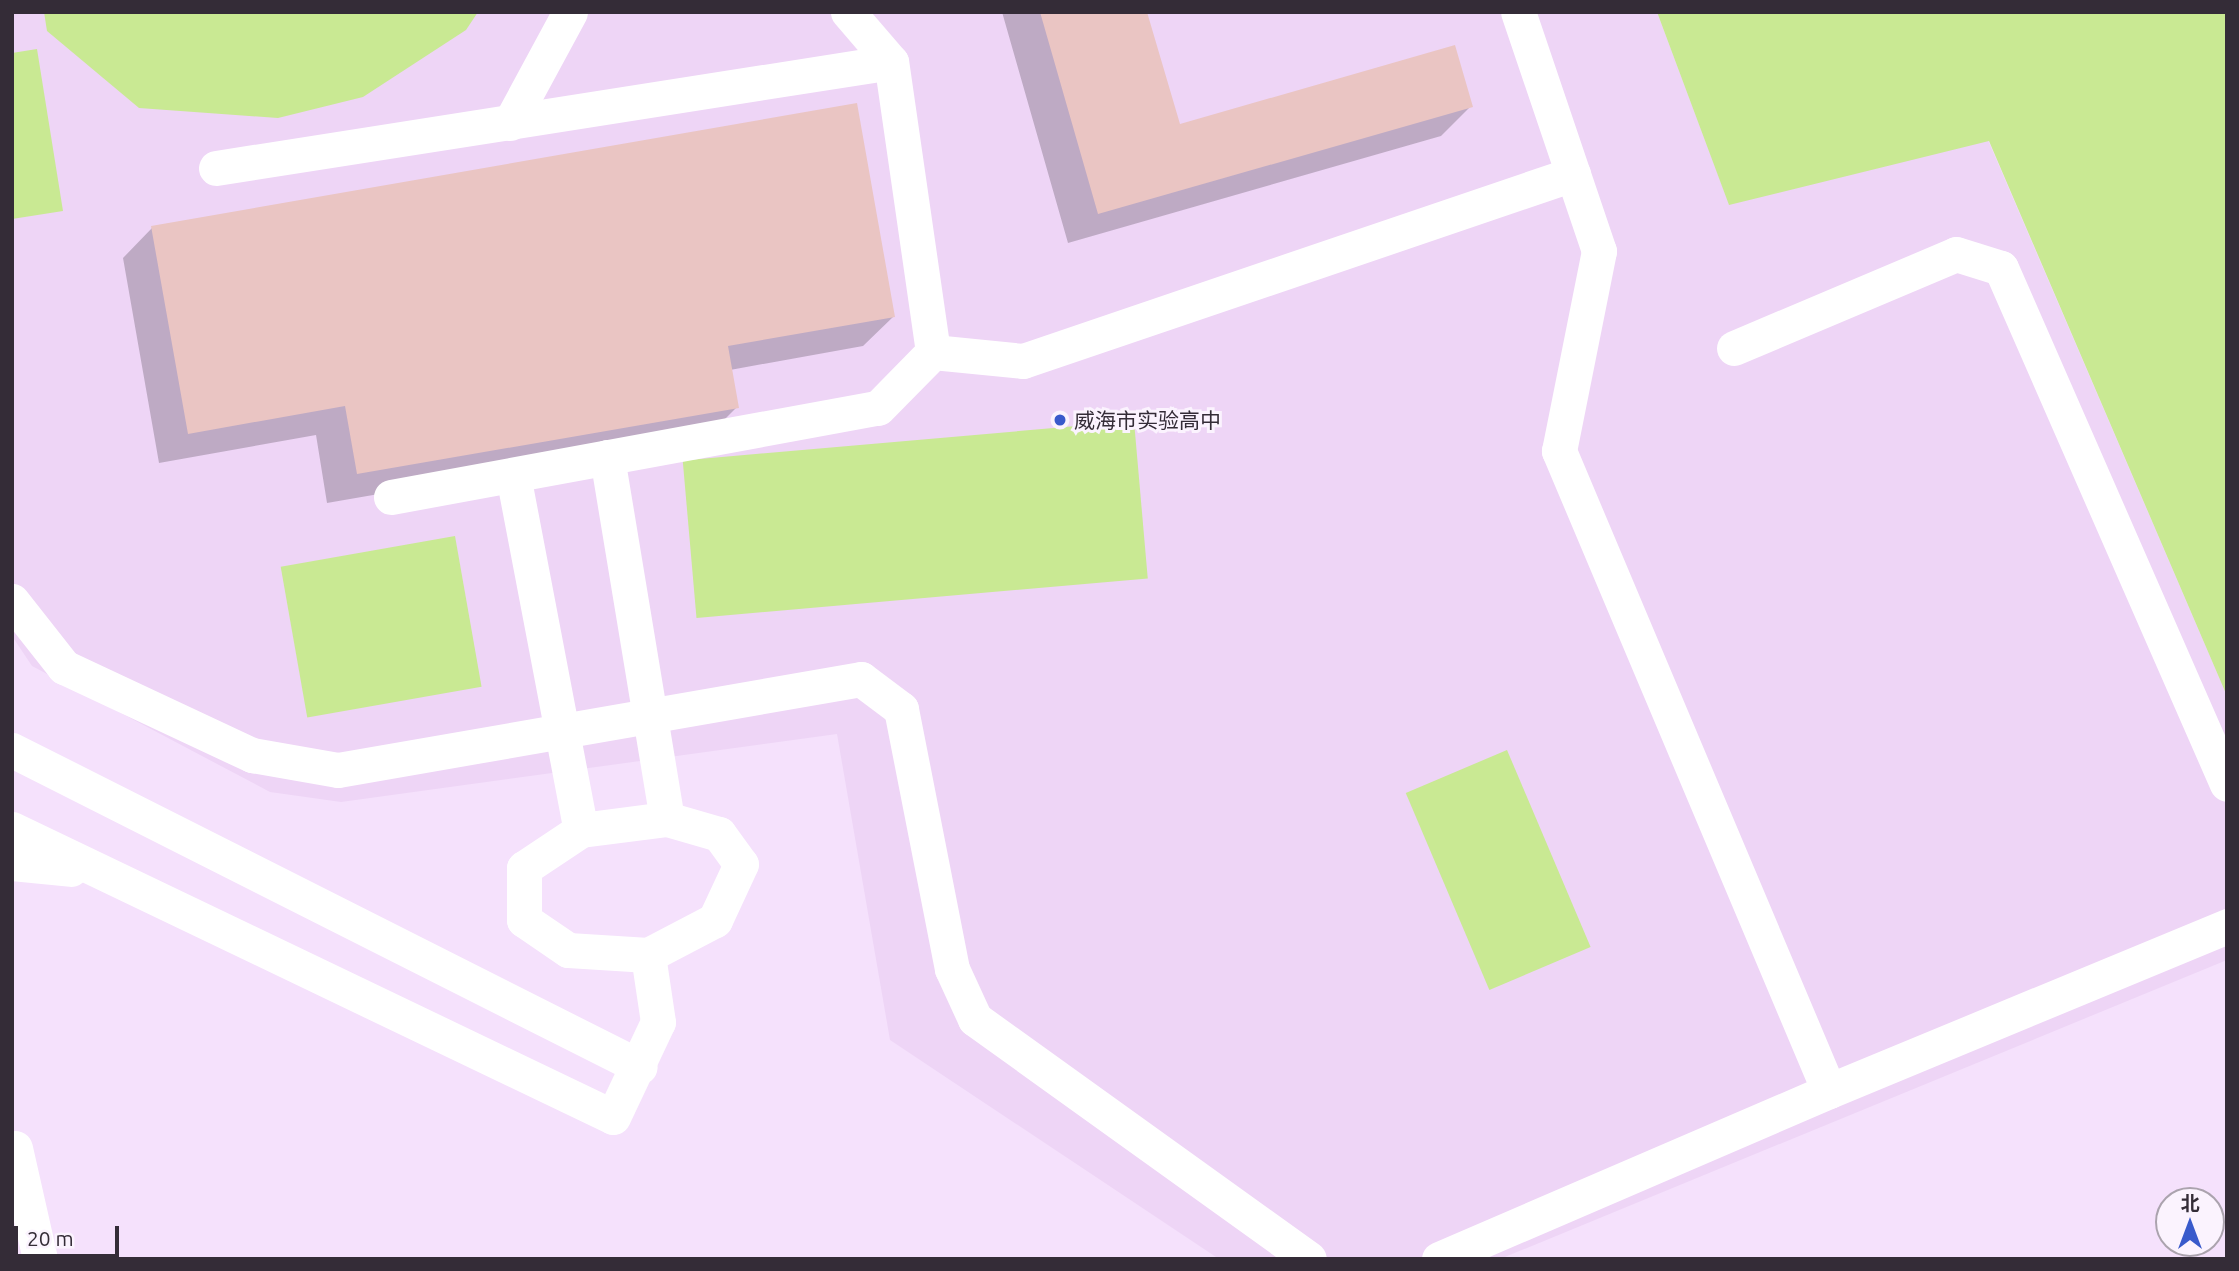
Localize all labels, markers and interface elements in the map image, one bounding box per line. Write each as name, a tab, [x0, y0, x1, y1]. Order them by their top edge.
place label: 威海市实验高中	[1074, 407, 1221, 433]
marker: 威海市实验高中	[1052, 412, 1068, 428]
north arrow	[2155, 1187, 2225, 1257]
text: 北	[2180, 1192, 2200, 1214]
scale bar	[18, 1212, 122, 1256]
text: 20 m	[27, 1226, 74, 1250]

